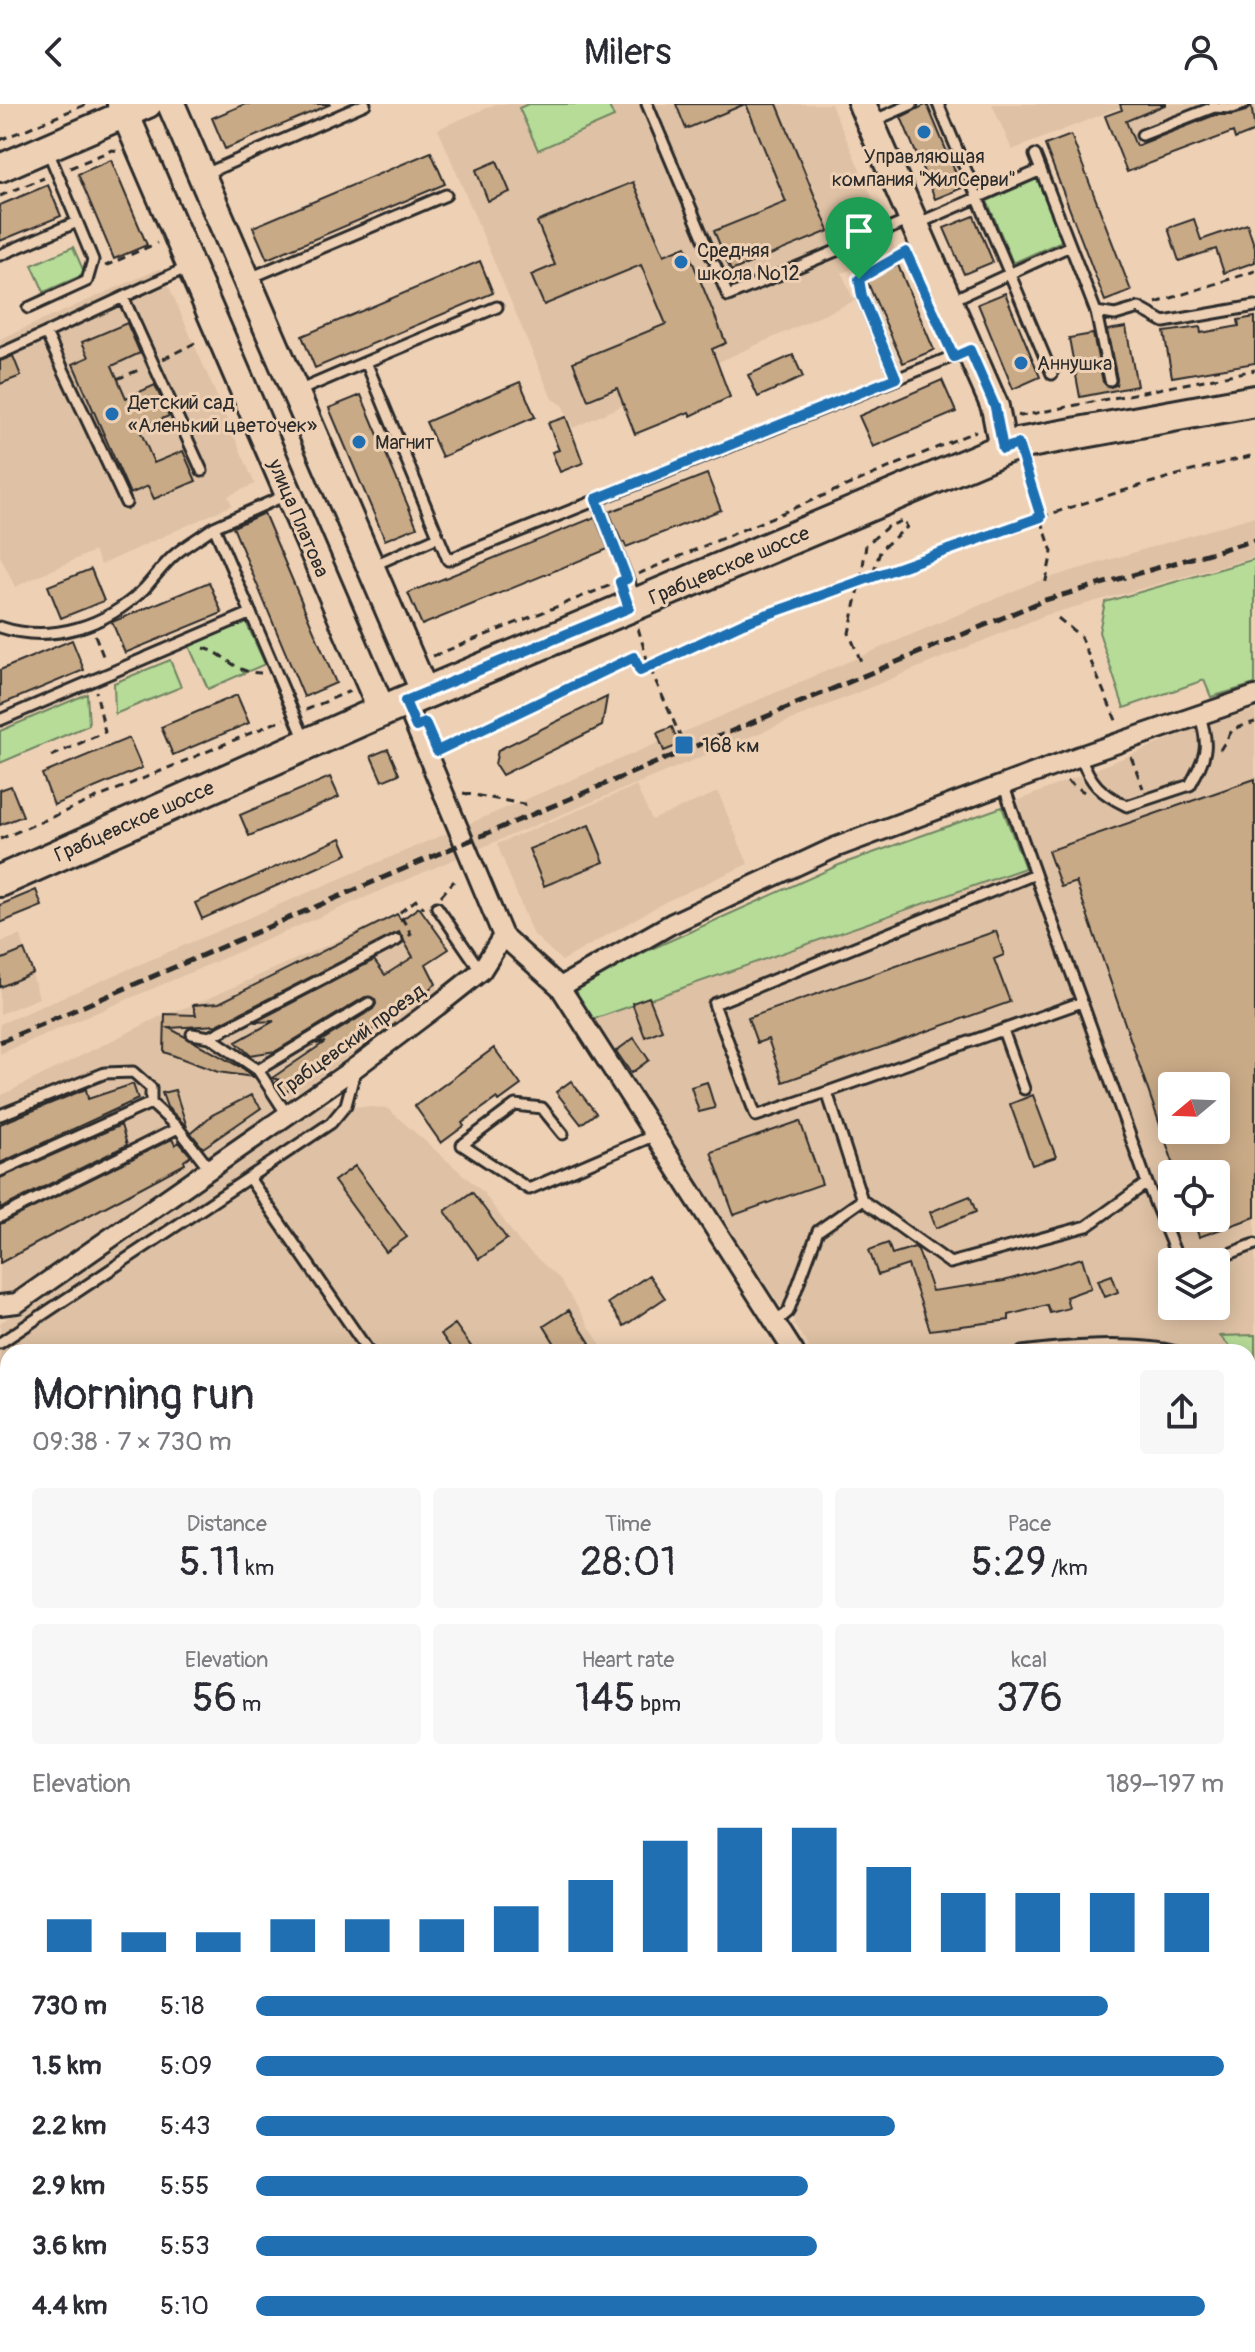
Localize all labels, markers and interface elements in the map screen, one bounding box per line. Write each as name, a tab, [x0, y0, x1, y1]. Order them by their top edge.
icon: back	[32, 30, 76, 74]
text: Milers	[584, 30, 671, 75]
icon: person	[1179, 30, 1223, 74]
marker: Управляющая компания "ЖилСерви"	[915, 123, 933, 141]
place label: Управляющая компания "ЖилСерви"	[832, 144, 1016, 192]
pin	[825, 197, 893, 279]
icon: arrive	[837, 209, 881, 253]
place label: Средняя школа №12	[697, 238, 800, 286]
marker: Средняя школа №12	[672, 253, 690, 271]
place label: Аннушка	[1037, 351, 1112, 376]
marker: Аннушка	[1012, 354, 1030, 372]
place label: Детский сад «Аленький цветочек»	[127, 390, 317, 438]
marker: Детский сад «Аленький цветочек»	[103, 405, 121, 423]
place label: Магнит	[375, 430, 434, 455]
marker: Магнит	[350, 433, 368, 451]
street label: улица Платова	[262, 454, 335, 581]
street label: Грабцевское шоссе	[645, 520, 813, 611]
place label: 168 км	[702, 733, 759, 758]
marker: 168 км	[673, 734, 695, 756]
street label: Грабцевское шоссе	[51, 775, 218, 868]
street label: Грабцевский проезд	[273, 978, 430, 1102]
north arrow	[1158, 1072, 1230, 1144]
map controls	[1158, 1072, 1230, 1320]
button: locate	[1158, 1160, 1230, 1232]
button: layers	[1158, 1248, 1230, 1320]
text: Morning run	[32, 1368, 255, 1423]
button: share	[1140, 1370, 1224, 1454]
text: 09:38 · 7 × 730 m	[32, 1426, 231, 1458]
text: Distance	[186, 1510, 267, 1538]
text: Time	[605, 1510, 651, 1538]
text: Pace	[1008, 1510, 1051, 1538]
text: 5.11	[179, 1538, 241, 1587]
text: 28:01	[580, 1538, 676, 1587]
text: 5:29	[971, 1538, 1046, 1587]
text: km	[241, 1554, 274, 1582]
text: /km	[1046, 1554, 1088, 1582]
text: Elevation	[185, 1646, 269, 1674]
text: Heart rate	[582, 1646, 674, 1674]
text: kcal	[1011, 1646, 1047, 1674]
text: 56	[192, 1674, 237, 1723]
text: 145	[575, 1674, 636, 1723]
text: 376	[996, 1674, 1063, 1723]
text: m	[237, 1690, 261, 1718]
text: bpm	[636, 1690, 681, 1718]
text: Elevation	[32, 1768, 131, 1800]
text: 189–197 m	[1106, 1768, 1224, 1800]
text: 730 m	[32, 1990, 107, 2022]
text: 5:18	[160, 1990, 204, 2022]
text: 1.5 km	[32, 2050, 102, 2082]
text: 5:09	[160, 2050, 212, 2082]
text: 2.2 km	[32, 2110, 106, 2142]
text: 5:43	[160, 2110, 211, 2142]
text: 2.9 km	[32, 2170, 105, 2202]
text: 5:55	[160, 2170, 209, 2202]
text: 3.6 km	[32, 2230, 107, 2262]
text: 5:53	[160, 2230, 210, 2262]
text: 4.4 km	[32, 2290, 107, 2322]
text: 5:10	[160, 2290, 209, 2322]

